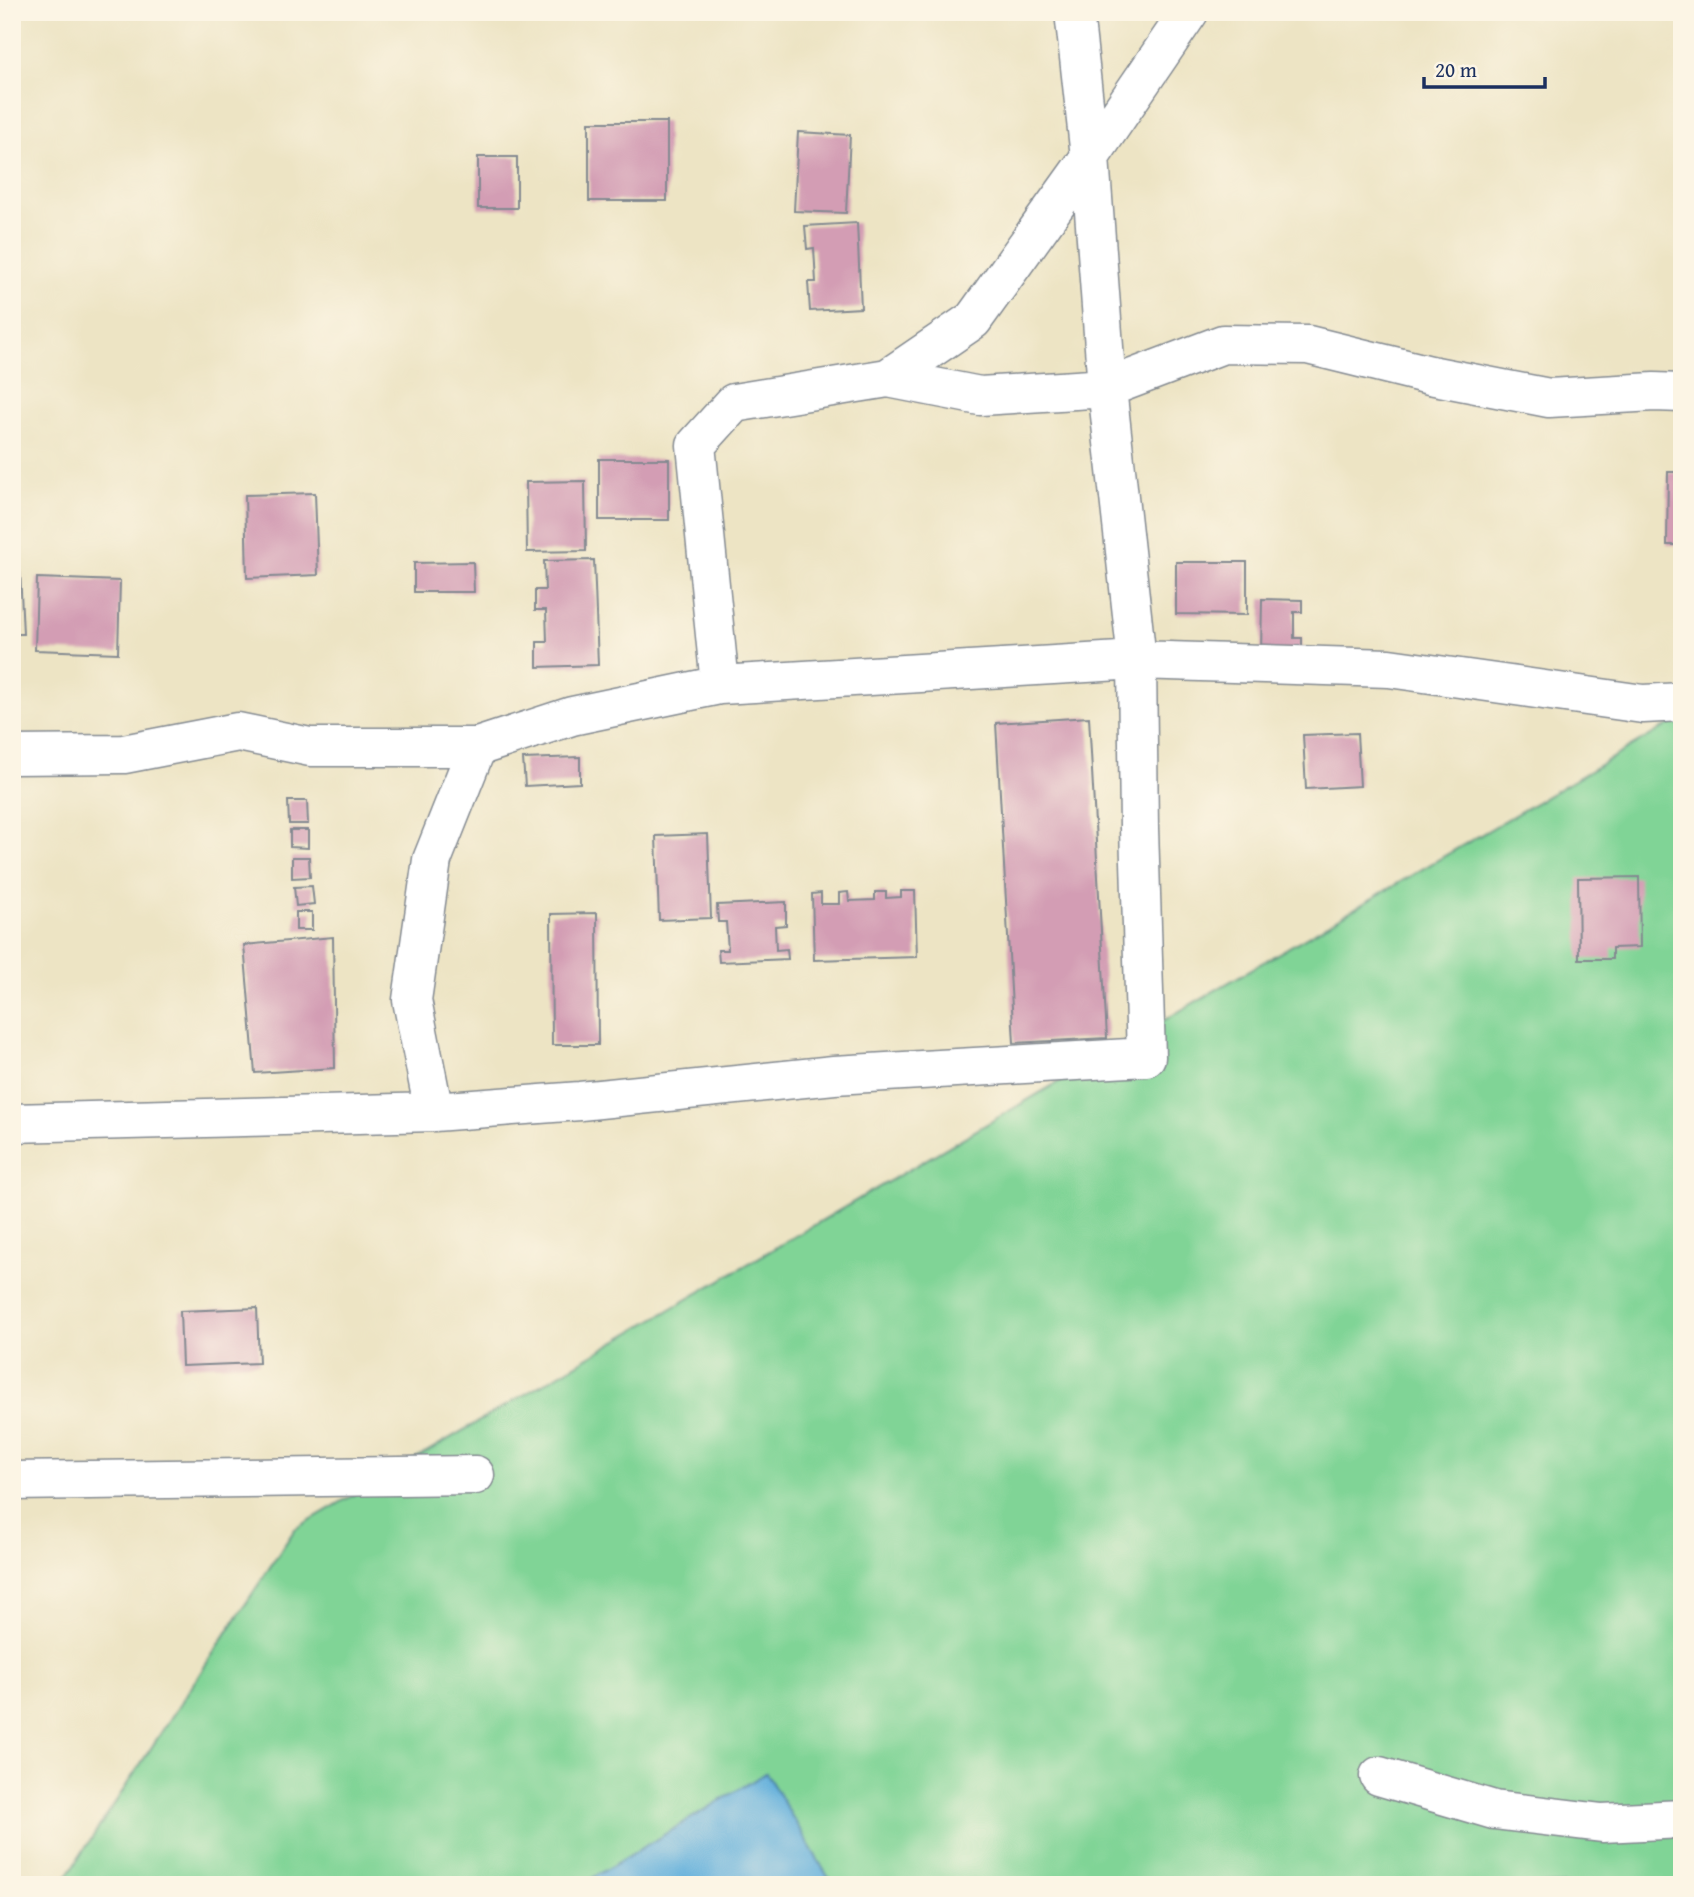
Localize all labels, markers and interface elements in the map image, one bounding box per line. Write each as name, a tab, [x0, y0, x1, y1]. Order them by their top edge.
scale bar	[1424, 46, 1545, 90]
text: 20 m	[1435, 54, 1477, 85]

